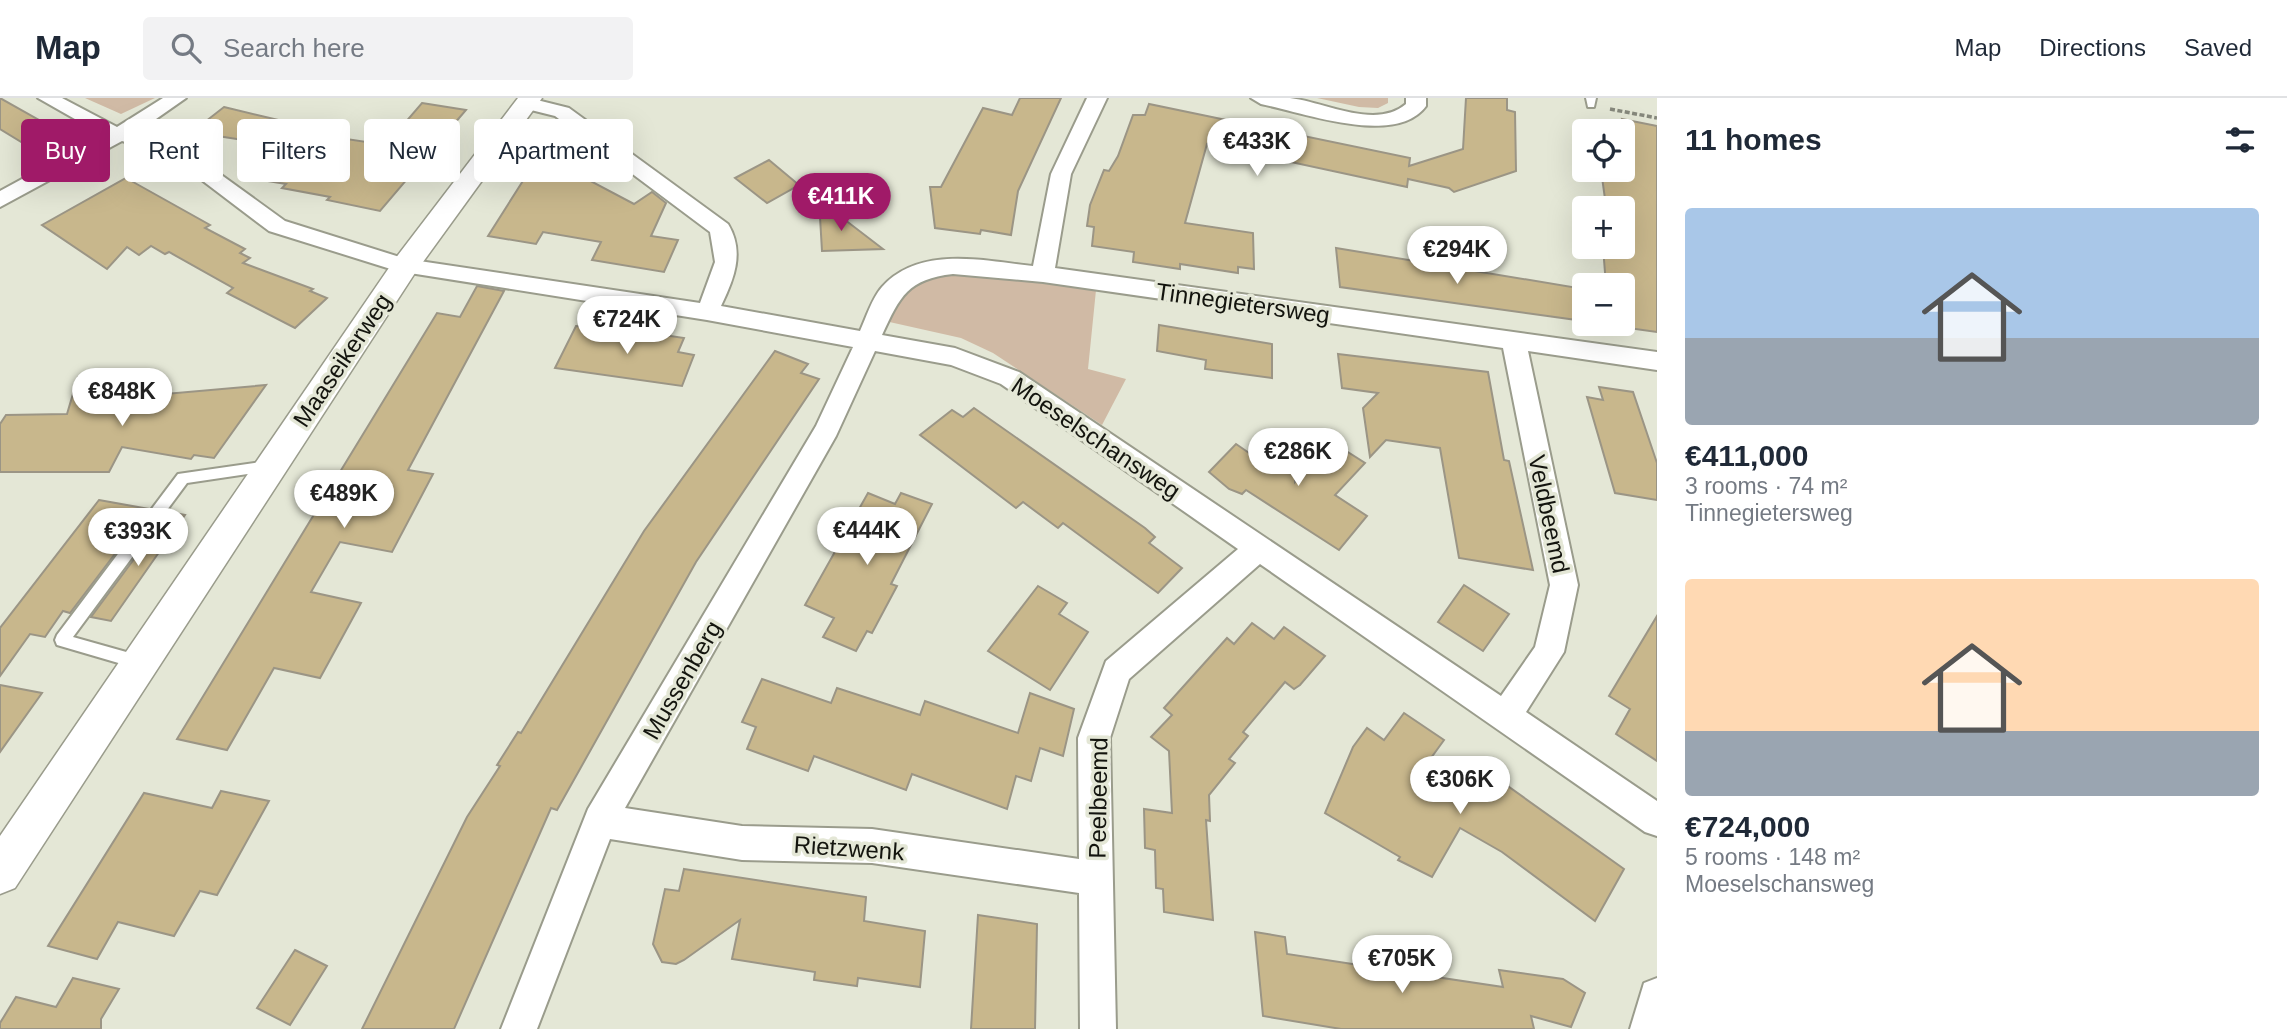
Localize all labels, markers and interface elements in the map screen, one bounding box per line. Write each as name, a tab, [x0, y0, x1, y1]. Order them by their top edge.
search box	[143, 17, 633, 80]
text: Map	[35, 29, 101, 66]
icon: search	[167, 29, 205, 67]
text: Search here	[223, 33, 365, 63]
text: Map	[1955, 34, 2001, 61]
text: Directions	[2039, 34, 2146, 61]
text: Saved	[2184, 34, 2252, 61]
pin: €433K	[1208, 118, 1306, 178]
chip: Buy	[21, 119, 110, 182]
chip: Rent	[124, 119, 223, 182]
chip: Filters	[237, 119, 350, 182]
chip: New	[364, 119, 460, 182]
chip: Apartment	[474, 119, 633, 182]
map controls	[1572, 119, 1635, 336]
button: locate	[1572, 119, 1635, 182]
icon: filters	[2221, 121, 2259, 159]
text: 11 homes	[1685, 123, 1822, 156]
text: €433K	[1223, 128, 1291, 154]
pin: €411K	[792, 174, 890, 233]
text: €411K	[808, 183, 874, 209]
button: +	[1572, 196, 1635, 259]
pin: €294K	[1408, 226, 1506, 286]
text: €294K	[1423, 236, 1491, 262]
icon: home	[1909, 254, 2035, 380]
button: −	[1572, 273, 1635, 336]
street label: Tinnegietersweg	[1154, 277, 1332, 329]
street label: Maaseikerweg	[288, 288, 396, 432]
pin: €724K	[578, 296, 676, 356]
text: €724K	[593, 306, 661, 332]
pin: €848K	[73, 368, 171, 428]
street label: Moeselschansweg	[1007, 372, 1185, 504]
text: €848K	[88, 378, 156, 404]
pin: €286K	[1249, 428, 1347, 488]
text: €286K	[1264, 438, 1332, 464]
text: €411,000	[1685, 439, 1808, 472]
street label: Veldbeemd	[1523, 452, 1575, 576]
pin: €489K	[295, 470, 393, 530]
text: 3 rooms · 74 m²	[1685, 473, 1847, 499]
text: €489K	[310, 480, 378, 506]
text: Tinnegietersweg	[1685, 500, 1853, 526]
pin: €393K	[89, 508, 187, 568]
pin: €444K	[818, 508, 916, 567]
text: €444K	[833, 517, 901, 543]
text: €393K	[104, 518, 172, 544]
street label: Mussenberg	[637, 616, 727, 744]
icon: home	[1909, 625, 2035, 751]
street label: Peelbeemd	[1083, 737, 1113, 859]
pin: €306K	[1411, 756, 1509, 816]
text: €306K	[1426, 766, 1494, 792]
text: €724,000	[1685, 810, 1810, 843]
street label: Rietzwenk	[793, 831, 906, 865]
text: 5 rooms · 148 m²	[1685, 844, 1860, 870]
text: Moeselschansweg	[1685, 871, 1874, 897]
pin: €705K	[1353, 936, 1451, 995]
text: €705K	[1368, 945, 1436, 971]

